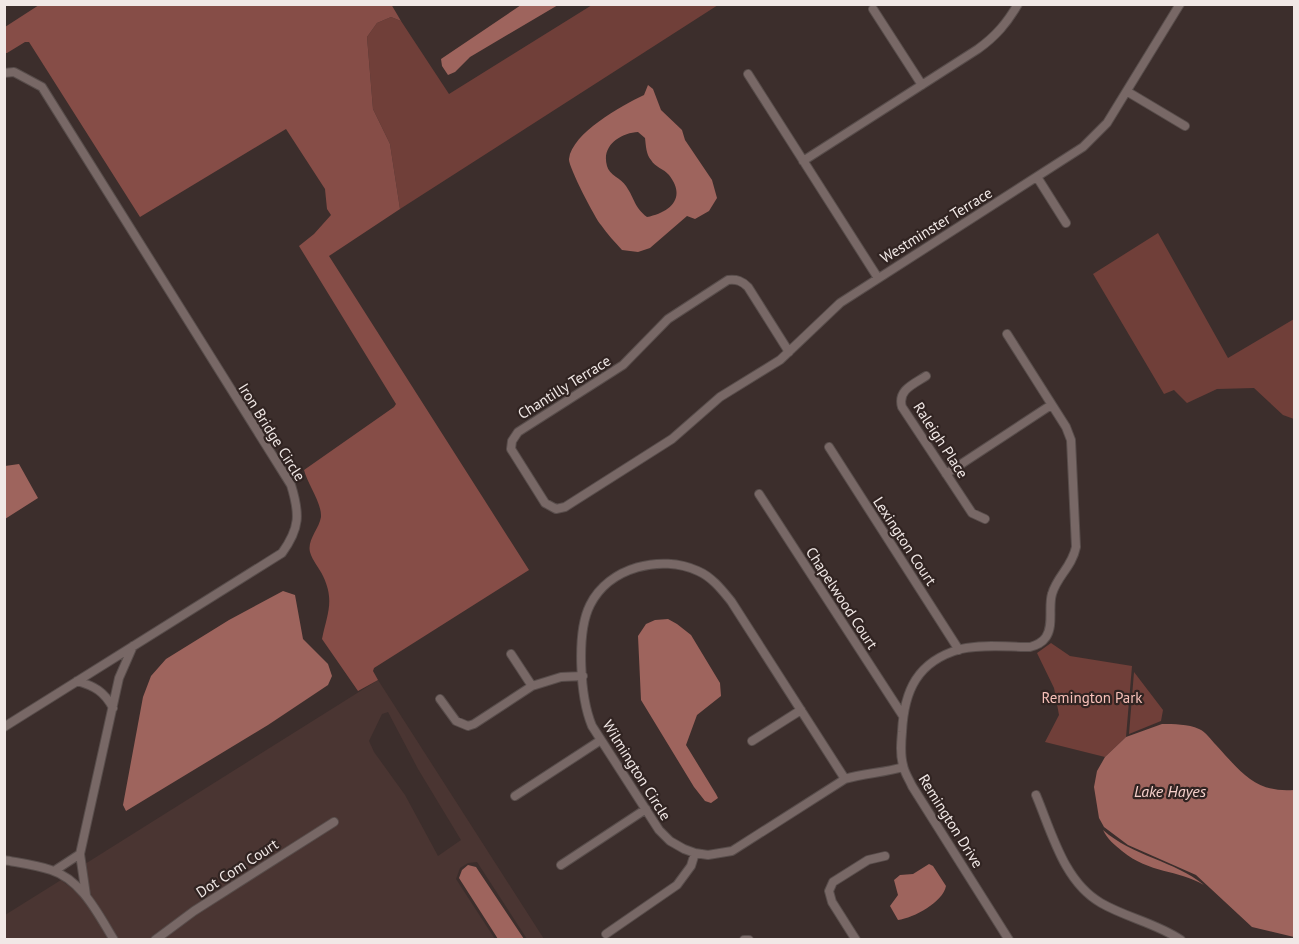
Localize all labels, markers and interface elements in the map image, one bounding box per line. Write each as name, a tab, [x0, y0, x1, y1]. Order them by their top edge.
street label: Westminster Terrace	[877, 183, 995, 267]
street label: Chantilly Terrace	[514, 351, 614, 423]
street label: Iron Bridge Circle	[234, 380, 310, 484]
street label: Raleigh Place	[909, 398, 973, 482]
street label: Lexington Court	[869, 493, 941, 589]
street label: Chapelwood Court	[802, 543, 882, 653]
park label: Remington Park	[1041, 688, 1143, 707]
street label: Wilmington Circle	[598, 716, 676, 824]
street label: Remington Drive	[915, 771, 987, 871]
water label: Lake Hayes	[1134, 781, 1207, 801]
street label: Dot Com Court	[192, 834, 282, 902]

